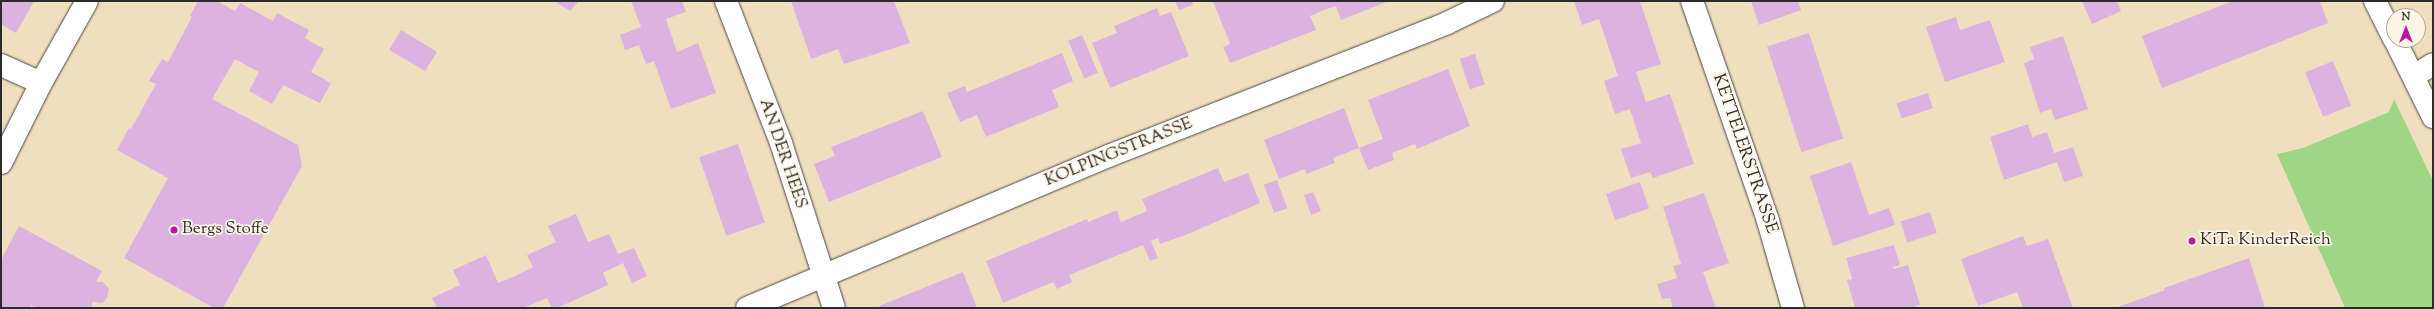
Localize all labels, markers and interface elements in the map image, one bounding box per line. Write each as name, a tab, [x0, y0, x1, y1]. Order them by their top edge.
north arrow	[2386, 8, 2426, 48]
text: N	[2402, 9, 2410, 25]
street label: KETTELERSTRASSE	[1707, 71, 1781, 237]
street label: AN DER HEES	[754, 96, 810, 212]
street label: KOLPINGSTRASSE	[1042, 114, 1196, 192]
place label: Bergs Stoffe	[182, 220, 269, 240]
marker: Bergs Stoffe	[169, 225, 179, 235]
place label: KiTa KinderReich	[2200, 231, 2331, 251]
marker: KiTa KinderReich	[2187, 236, 2197, 246]

